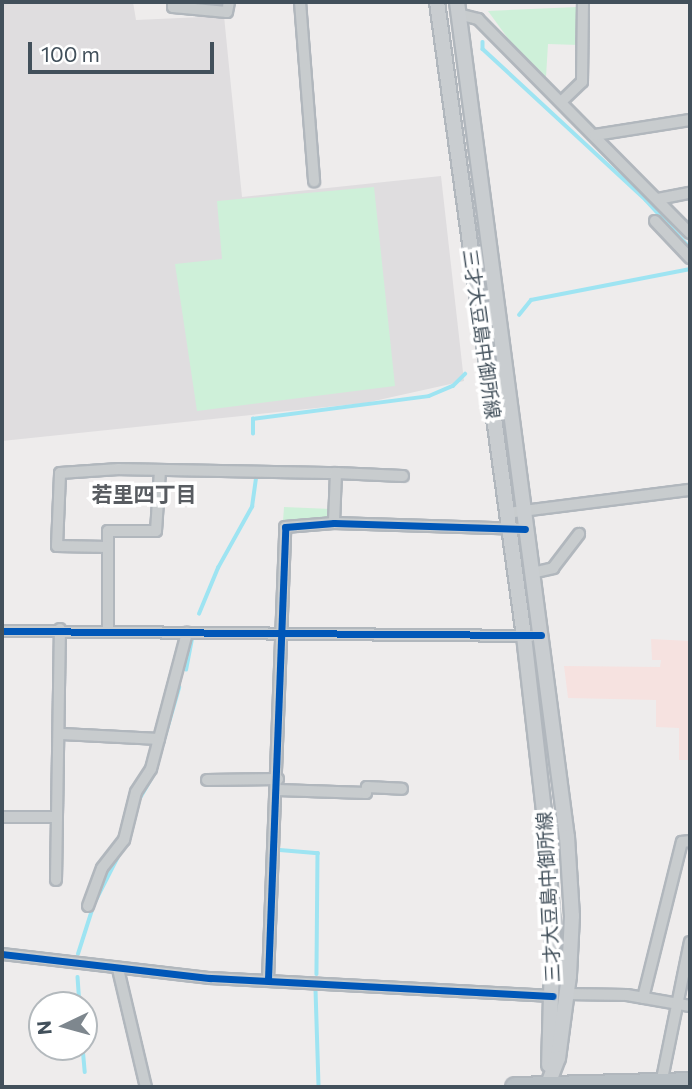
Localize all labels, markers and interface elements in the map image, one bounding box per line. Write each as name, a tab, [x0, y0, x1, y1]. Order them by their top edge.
scale bar	[32, 28, 217, 72]
text: 100 m	[41, 41, 100, 66]
street label: 三才大豆島中御所線	[459, 248, 505, 420]
district label: 若里四丁目	[92, 481, 196, 507]
street label: 三才大豆島中御所線	[532, 811, 564, 983]
north arrow	[28, 991, 98, 1061]
text: N	[31, 1020, 56, 1036]

